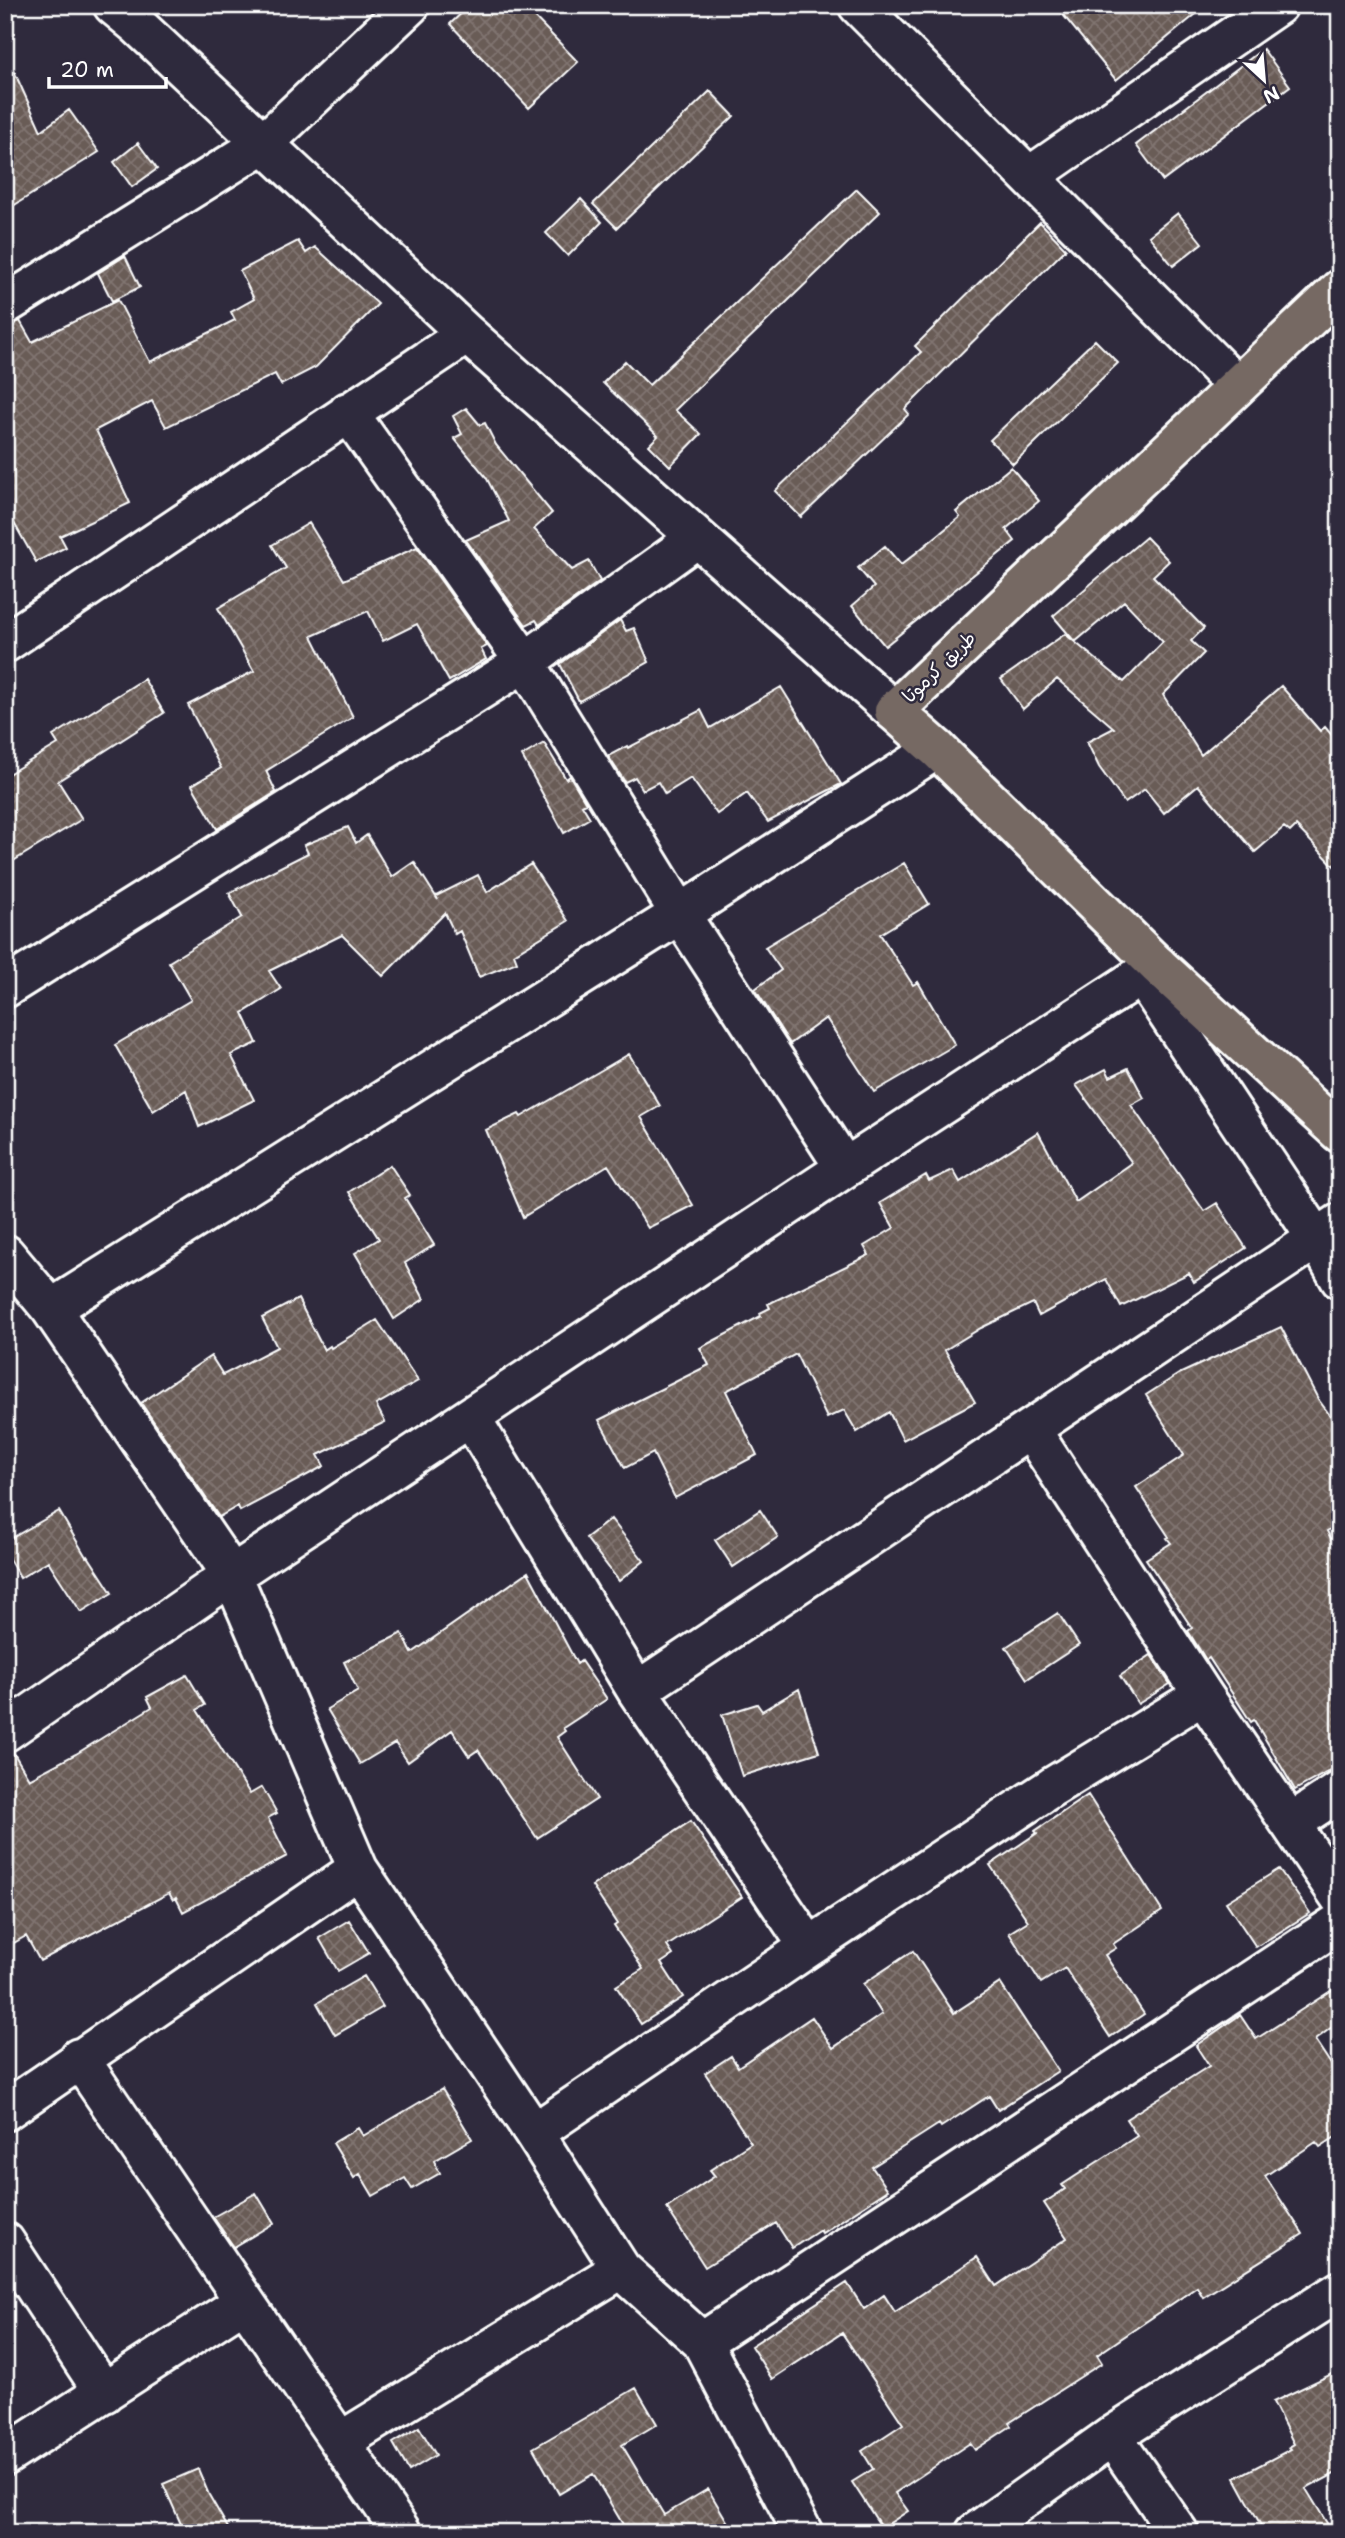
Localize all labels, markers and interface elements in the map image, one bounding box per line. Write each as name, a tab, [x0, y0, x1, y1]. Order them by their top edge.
scale bar	[49, 46, 166, 90]
north arrow	[1230, 46, 1300, 116]
text: 20 m	[60, 56, 114, 84]
text: N	[1259, 80, 1283, 109]
street label: طريق كرموتا	[897, 626, 981, 708]

